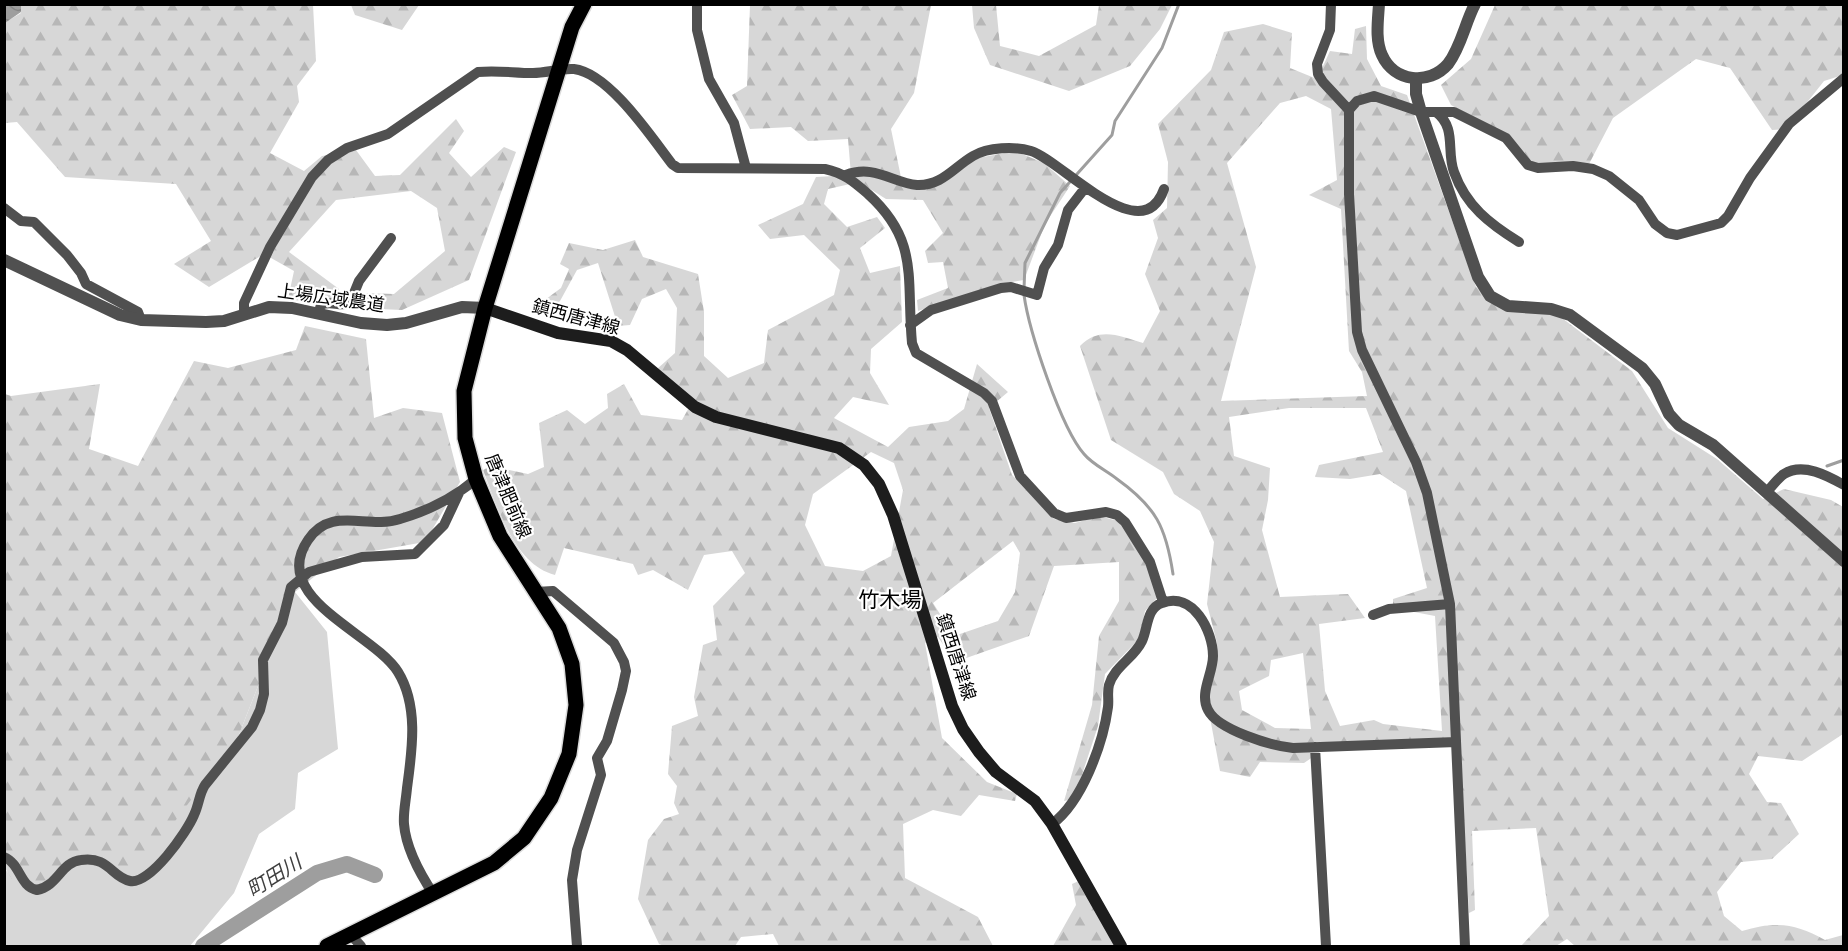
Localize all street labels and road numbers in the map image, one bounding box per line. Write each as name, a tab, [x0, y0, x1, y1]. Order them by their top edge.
street label: 上場広域農道	[276, 280, 386, 316]
street label: 鎮西唐津線	[530, 295, 622, 339]
street label: 唐津肥前線	[480, 450, 536, 542]
street label: 鎮西唐津線	[932, 611, 980, 703]

